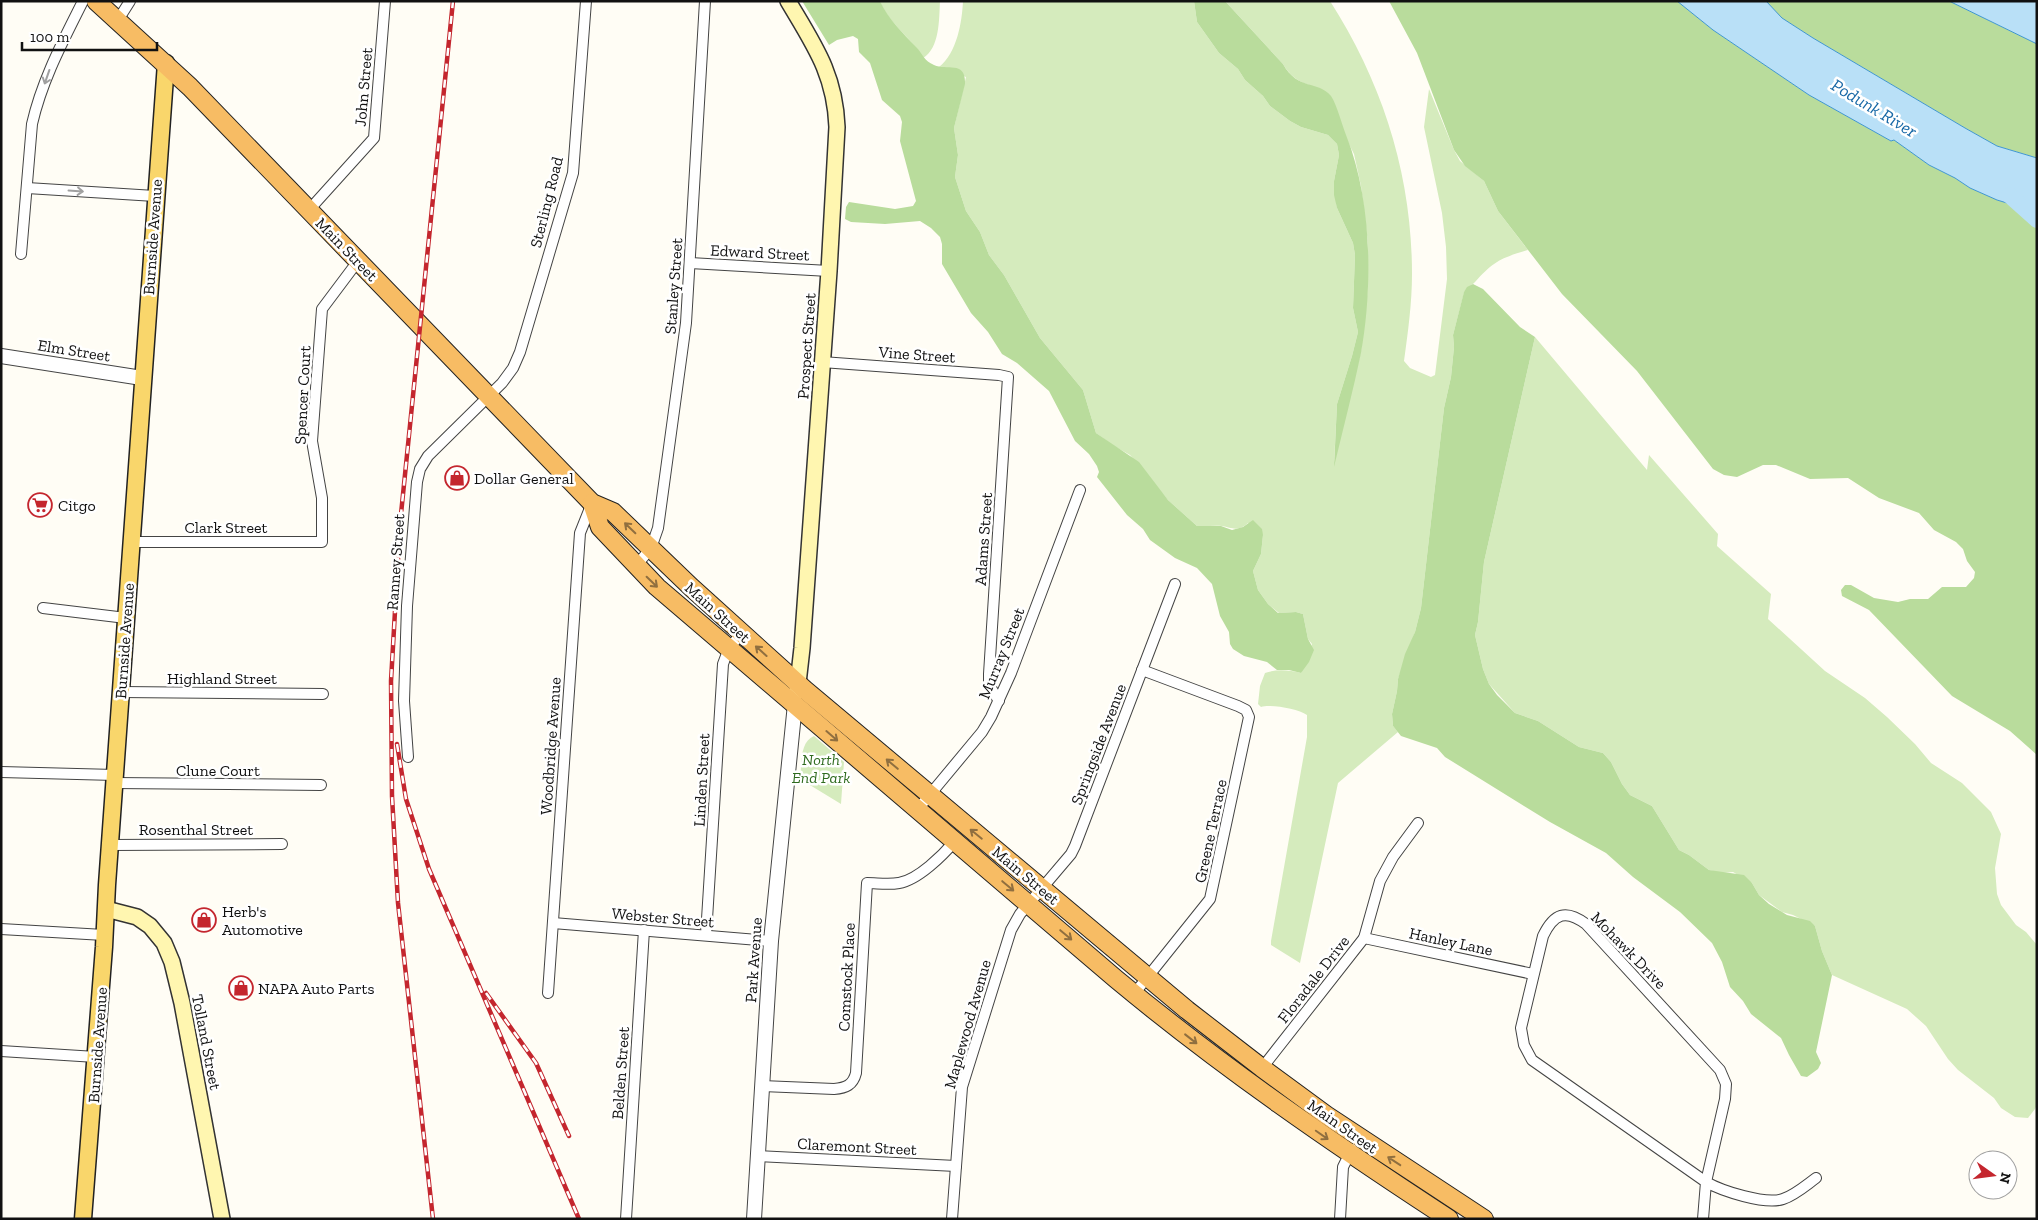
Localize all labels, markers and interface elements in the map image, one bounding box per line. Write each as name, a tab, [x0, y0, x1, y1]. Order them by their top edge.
scale bar	[22, 20, 158, 52]
text: 100 m	[30, 28, 69, 46]
street label: John Street	[351, 47, 376, 127]
one-way arrow	[42, 68, 51, 84]
water label: Podunk River	[1827, 74, 1922, 143]
street label: Sterling Road	[526, 154, 567, 250]
street label: Burnside Avenue	[139, 178, 166, 296]
one-way arrow	[68, 186, 84, 195]
street label: Main Street	[312, 214, 382, 285]
street label: Stanley Street	[661, 237, 686, 335]
street label: Edward Street	[710, 240, 810, 265]
street label: Prospect Street	[793, 292, 820, 400]
street label: Elm Street	[36, 335, 112, 366]
street label: Vine Street	[877, 342, 956, 367]
street label: Spencer Court	[290, 345, 315, 445]
shop icon: Dollar General	[444, 465, 470, 491]
place label: Dollar General	[474, 469, 574, 488]
supermarket icon: Citgo	[27, 492, 53, 518]
street label: Adams Street	[971, 492, 996, 586]
place label: Citgo	[58, 496, 96, 515]
street label: Ranney Street	[383, 513, 408, 611]
street label: Clark Street	[184, 518, 268, 537]
one-way arrow	[623, 522, 636, 534]
one-way arrow	[646, 576, 658, 588]
street label: Main Street	[681, 578, 754, 647]
street label: Burnside Avenue	[111, 582, 138, 700]
street label: Murray Street	[974, 605, 1028, 702]
one-way arrow	[755, 645, 768, 657]
street label: Highland Street	[167, 669, 277, 688]
street label: Woodbridge Avenue	[536, 677, 565, 816]
street label: Springside Avenue	[1067, 681, 1130, 807]
one-way arrow	[826, 730, 839, 742]
street label: Linden Street	[690, 733, 713, 827]
park label: North End Park	[792, 750, 850, 787]
one-way arrow	[885, 758, 898, 769]
street label: Clune Court	[176, 761, 260, 780]
street label: Greene Terrace	[1190, 778, 1231, 885]
street label: Rosenthal Street	[139, 820, 253, 839]
one-way arrow	[970, 828, 983, 839]
street label: Main Street	[988, 842, 1063, 909]
one-way arrow	[1001, 880, 1014, 892]
place label: Herb's Automotive	[222, 902, 303, 939]
street label: Webster Street	[611, 904, 715, 931]
shop icon: Herb's Automotive	[191, 907, 217, 933]
street label: Mohawk Drive	[1587, 908, 1670, 993]
street label: Park Avenue	[741, 917, 766, 1003]
street label: Comstock Place	[834, 922, 859, 1032]
street label: Hanley Lane	[1407, 923, 1494, 960]
one-way arrow	[1059, 930, 1072, 941]
street label: Floradale Drive	[1273, 932, 1353, 1027]
street label: Maplewood Avenue	[940, 957, 995, 1091]
shop icon: NAPA Auto Parts	[228, 975, 254, 1001]
place label: NAPA Auto Parts	[258, 979, 375, 998]
street label: Burnside Avenue	[84, 986, 111, 1104]
street label: Tolland Street	[188, 993, 225, 1092]
street label: Belden Street	[608, 1026, 633, 1120]
one-way arrow	[1184, 1033, 1197, 1044]
street label: Main Street	[1304, 1095, 1381, 1157]
one-way arrow	[1315, 1130, 1329, 1140]
street label: Claremont Street	[797, 1134, 917, 1159]
north arrow	[1968, 1150, 2018, 1200]
one-way arrow	[1387, 1155, 1401, 1166]
text: N	[1996, 1171, 2015, 1186]

